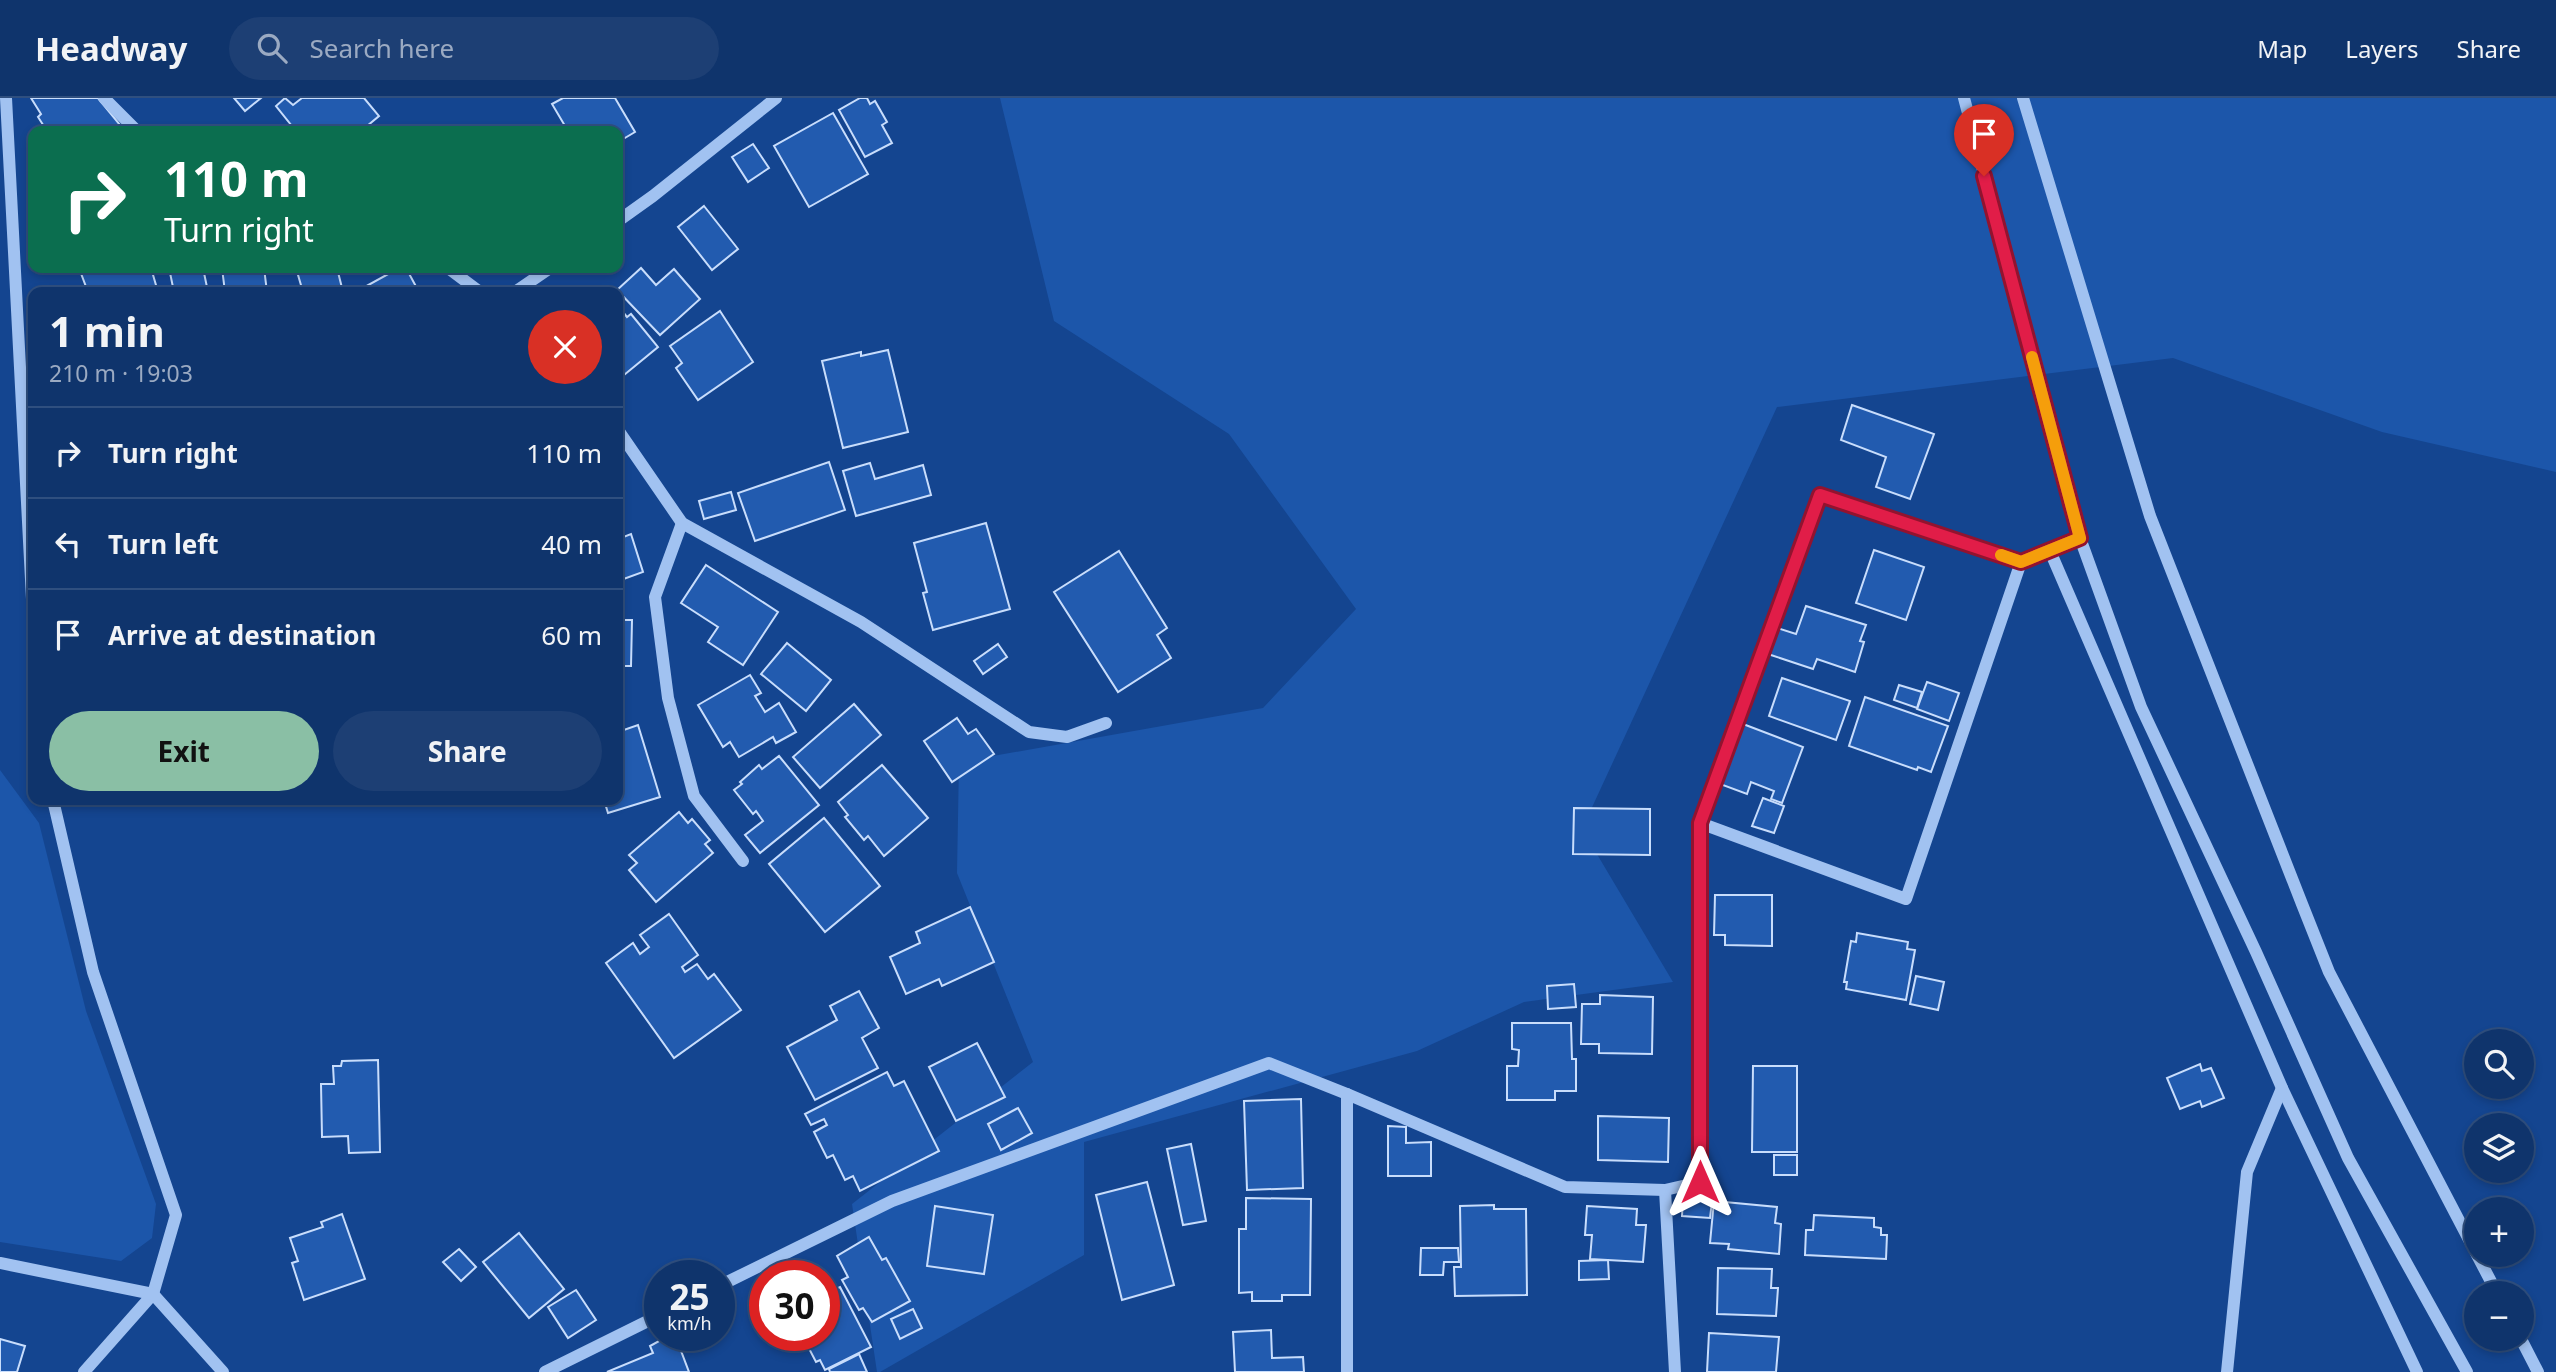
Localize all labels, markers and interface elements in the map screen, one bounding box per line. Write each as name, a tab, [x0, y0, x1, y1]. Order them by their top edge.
search box	[229, 17, 719, 80]
text: Headway	[35, 26, 187, 71]
icon: search	[253, 29, 291, 67]
text: Search here	[309, 30, 454, 66]
text: Map	[2257, 32, 2307, 65]
text: Layers	[2345, 32, 2419, 65]
text: Share	[2457, 32, 2521, 65]
pin	[1954, 104, 2014, 176]
icon: arrive	[1965, 115, 2003, 153]
text: 110 m	[164, 145, 309, 211]
icon: right	[49, 154, 140, 245]
text: Turn right	[164, 208, 314, 251]
text: 1 min	[49, 302, 165, 359]
button: close	[528, 310, 602, 384]
text: 210 m · 19:03	[49, 357, 193, 389]
icon: right	[49, 434, 87, 472]
text: Turn right	[108, 435, 238, 471]
text: 110 m	[526, 435, 602, 471]
icon: left	[49, 525, 87, 563]
text: Turn left	[108, 526, 219, 562]
text: 40 m	[541, 526, 602, 562]
icon: arrive	[49, 616, 87, 654]
text: Arrive at destination	[108, 617, 377, 653]
text: 60 m	[541, 617, 602, 653]
button: Exit	[49, 711, 319, 791]
button: Share	[333, 711, 602, 791]
map controls	[2464, 1029, 2534, 1351]
button: search	[2464, 1029, 2534, 1099]
button: layers	[2464, 1113, 2534, 1183]
position arrow	[1663, 1145, 1737, 1219]
button: +	[2464, 1197, 2534, 1267]
speed limit sign: 30	[749, 1260, 840, 1351]
text: 25	[669, 1273, 710, 1320]
button: −	[2464, 1281, 2534, 1351]
text: km/h	[667, 1311, 712, 1335]

